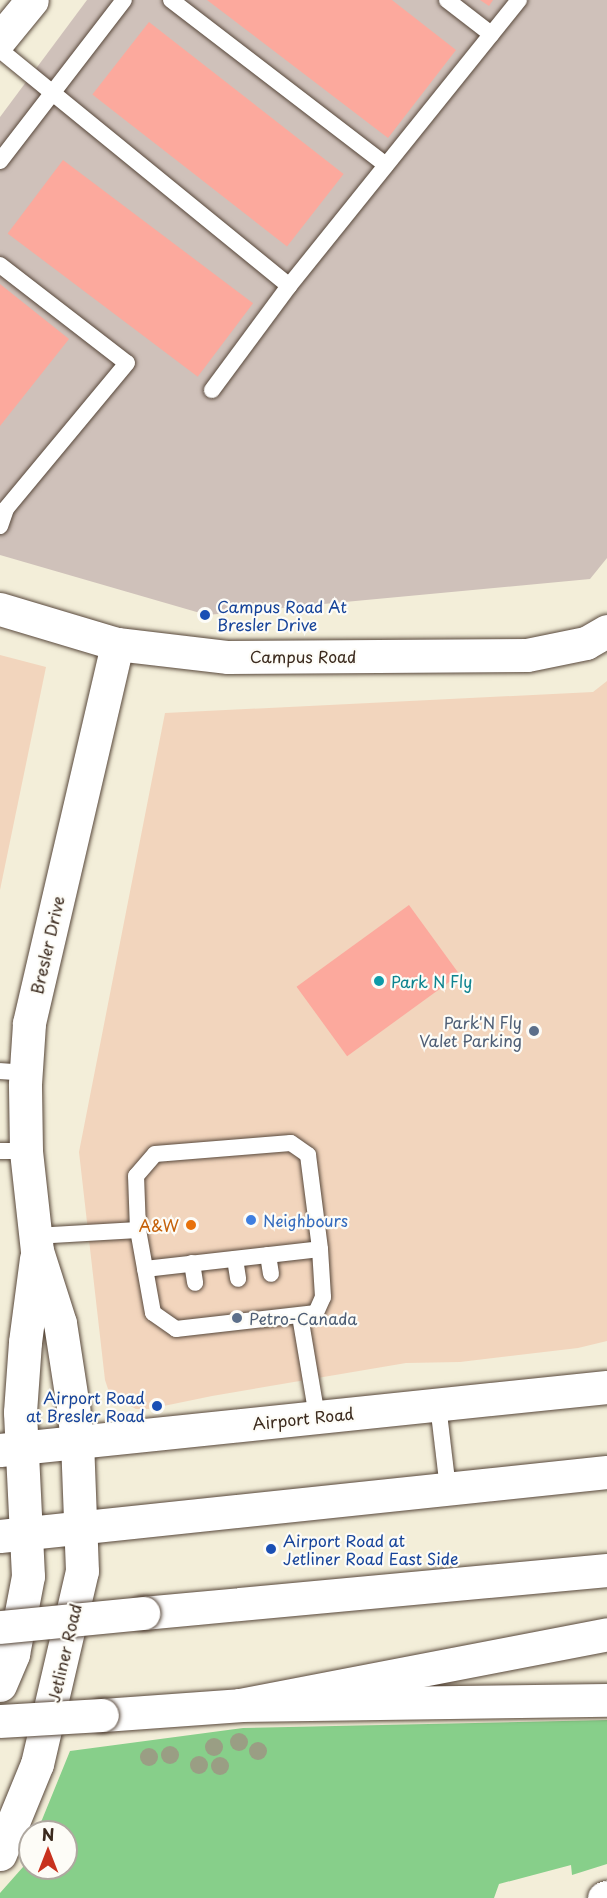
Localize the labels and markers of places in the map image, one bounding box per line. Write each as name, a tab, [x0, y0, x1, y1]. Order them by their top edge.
place label: Campus Road At Bresler Drive	[217, 596, 347, 634]
marker: Campus Road At Bresler Drive	[198, 608, 212, 622]
place label: Park N Fly	[391, 971, 472, 991]
marker: Park N Fly	[372, 974, 386, 988]
place label: Park'N Fly Valet Parking	[417, 1012, 522, 1050]
marker: Park'N Fly Valet Parking	[527, 1024, 541, 1038]
place label: Neighbours	[263, 1210, 348, 1230]
marker: Neighbours	[244, 1213, 258, 1227]
place label: A&W	[139, 1215, 179, 1235]
marker: A&W	[184, 1218, 198, 1232]
place label: Petro-Canada	[249, 1308, 357, 1328]
marker: Petro-Canada	[230, 1311, 244, 1325]
place label: Airport Road at Bresler Road	[24, 1387, 145, 1425]
marker: Airport Road at Bresler Road	[150, 1399, 164, 1413]
place label: Airport Road at Jetliner Road East Side	[283, 1530, 460, 1568]
marker: Airport Road at Jetliner Road East Side	[264, 1542, 278, 1556]

